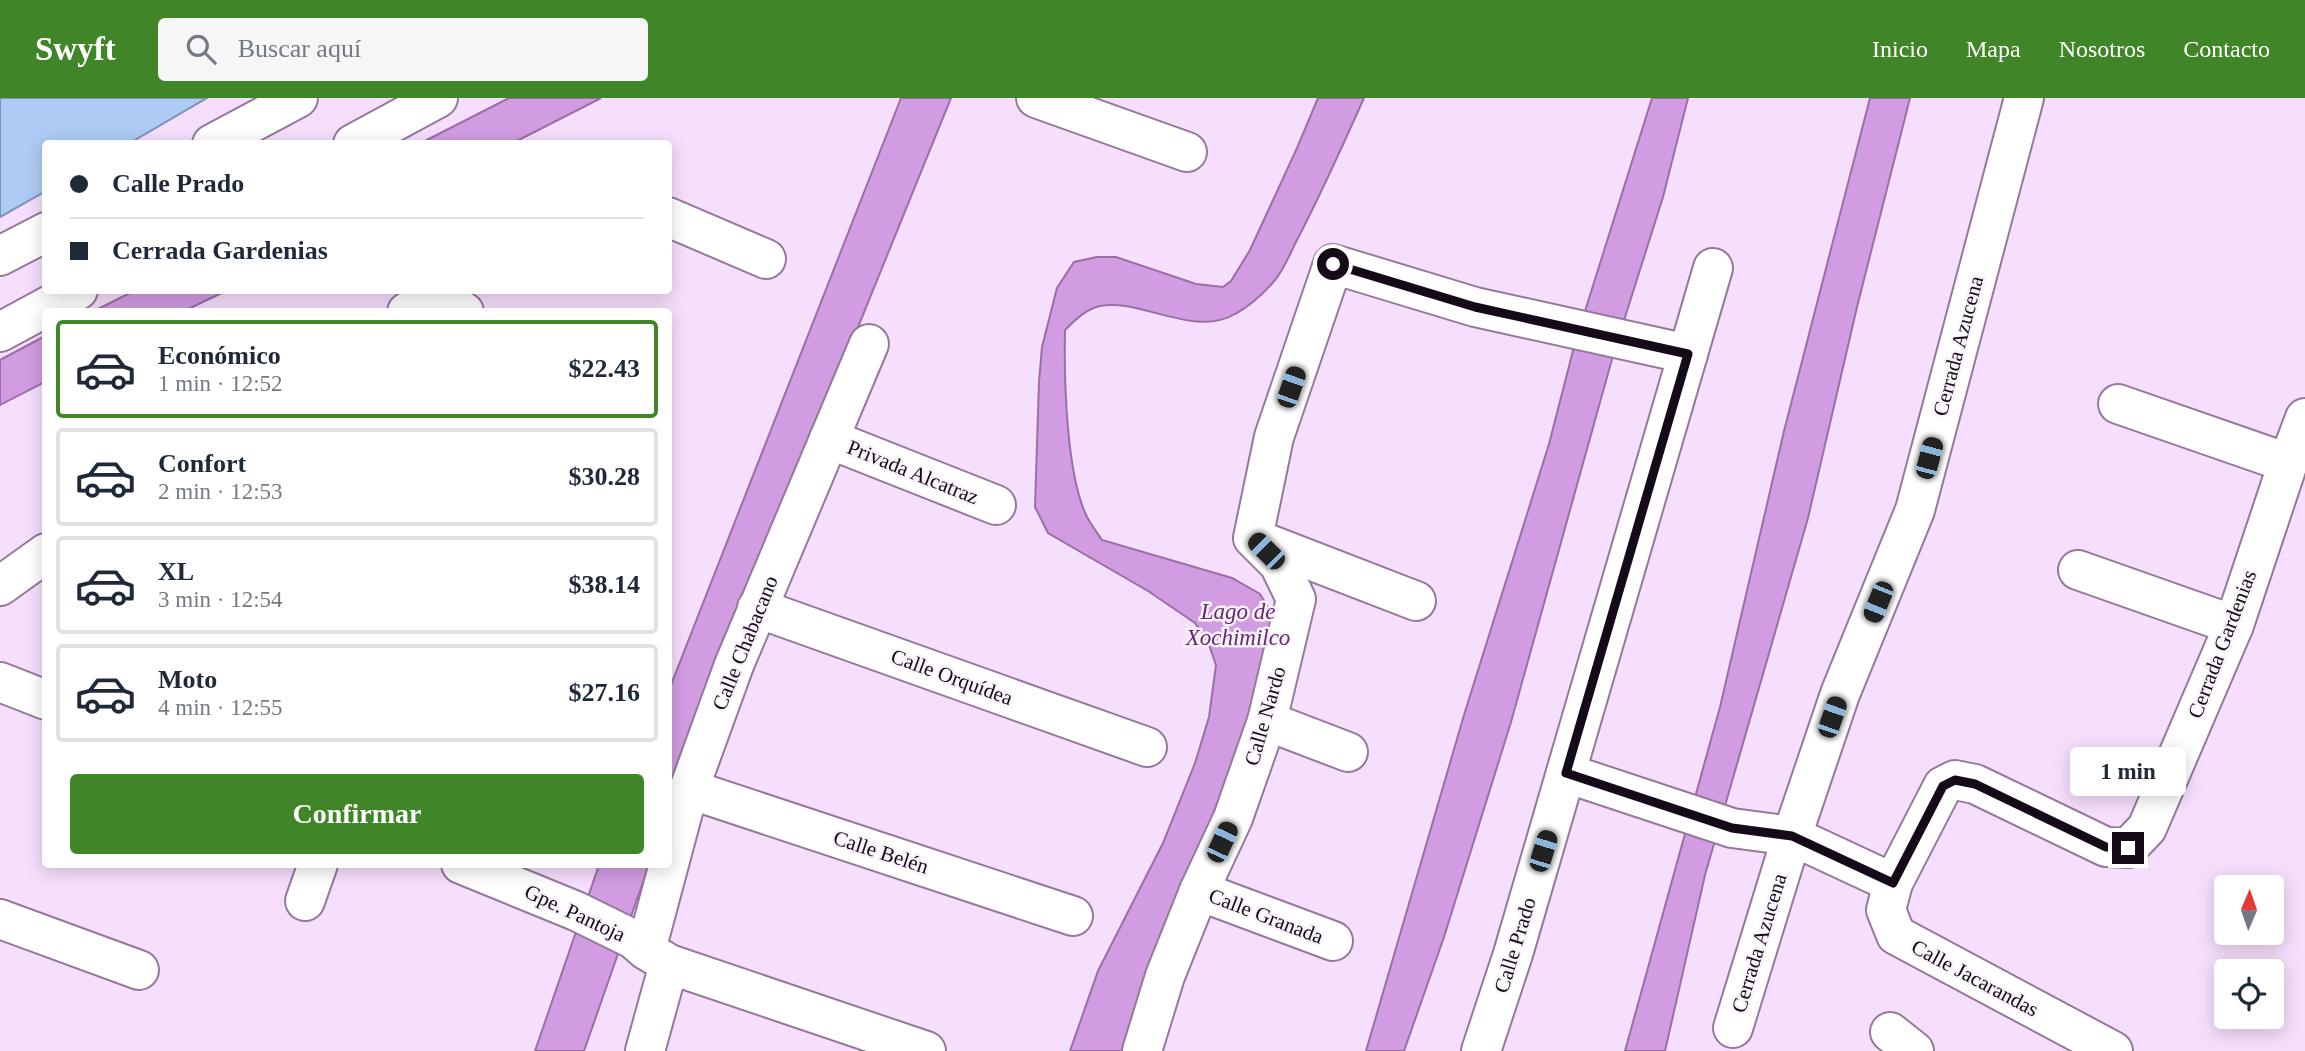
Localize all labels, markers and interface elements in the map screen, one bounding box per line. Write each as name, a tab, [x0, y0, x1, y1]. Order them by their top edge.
search box	[158, 18, 648, 81]
icon: search	[182, 30, 220, 68]
text: Swyft	[35, 31, 116, 67]
text: Buscar aquí	[238, 34, 361, 63]
text: Inicio	[1872, 36, 1928, 62]
text: Mapa	[1966, 36, 2021, 62]
text: Nosotros	[2059, 36, 2145, 62]
text: Contacto	[2183, 36, 2270, 62]
text: Calle Prado	[112, 169, 244, 198]
text: Cerrada Gardenias	[112, 236, 328, 265]
route start	[1317, 248, 1349, 280]
street label: Cerrada Azucena	[1928, 273, 1988, 419]
icon: car	[74, 338, 137, 401]
text: Económico	[158, 341, 281, 370]
text: $22.43	[569, 354, 640, 383]
car	[1275, 364, 1308, 410]
text: 1 min · 12:52	[158, 371, 283, 396]
street label: Privada Alcatraz	[844, 435, 982, 509]
car	[1914, 435, 1945, 481]
icon: car	[74, 446, 137, 509]
text: Confort	[158, 449, 246, 478]
text: $30.28	[569, 462, 640, 491]
text: 2 min · 12:53	[158, 479, 283, 504]
car	[1244, 529, 1289, 573]
icon: car	[74, 554, 137, 617]
text: XL	[158, 557, 194, 586]
street label: Cerrada Gardenias	[2183, 566, 2261, 722]
text: $38.14	[569, 570, 640, 599]
street label: Calle Chabacano	[707, 572, 783, 714]
car	[1861, 579, 1896, 625]
text: 3 min · 12:54	[158, 587, 283, 612]
water label: Lago de Xochimilco	[1185, 599, 1290, 650]
street label: Calle Orquídea	[888, 644, 1017, 710]
icon: car	[74, 662, 137, 725]
street label: Calle Nardo	[1239, 664, 1291, 768]
text: Moto	[158, 665, 217, 694]
text: $27.16	[569, 678, 640, 707]
car	[1816, 694, 1849, 740]
text: 4 min · 12:55	[158, 695, 283, 720]
callout: 1 min	[2070, 746, 2186, 796]
text: 1 min	[2100, 759, 2156, 784]
button: Confirmar	[70, 774, 644, 854]
car	[1204, 819, 1241, 865]
street label: Calle Belén	[830, 825, 932, 879]
car	[1527, 828, 1560, 874]
route end	[2112, 832, 2144, 864]
street label: Cerrada Azucena	[1726, 870, 1792, 1015]
north arrow	[2214, 875, 2284, 945]
map controls	[2214, 875, 2284, 1029]
street label: Gpe. Pantoja	[521, 879, 630, 947]
street label: Calle Granada	[1205, 883, 1327, 949]
street label: Calle Prado	[1489, 894, 1541, 996]
street label: Calle Jacarandas	[1907, 934, 2043, 1022]
button: locate	[2214, 959, 2284, 1029]

